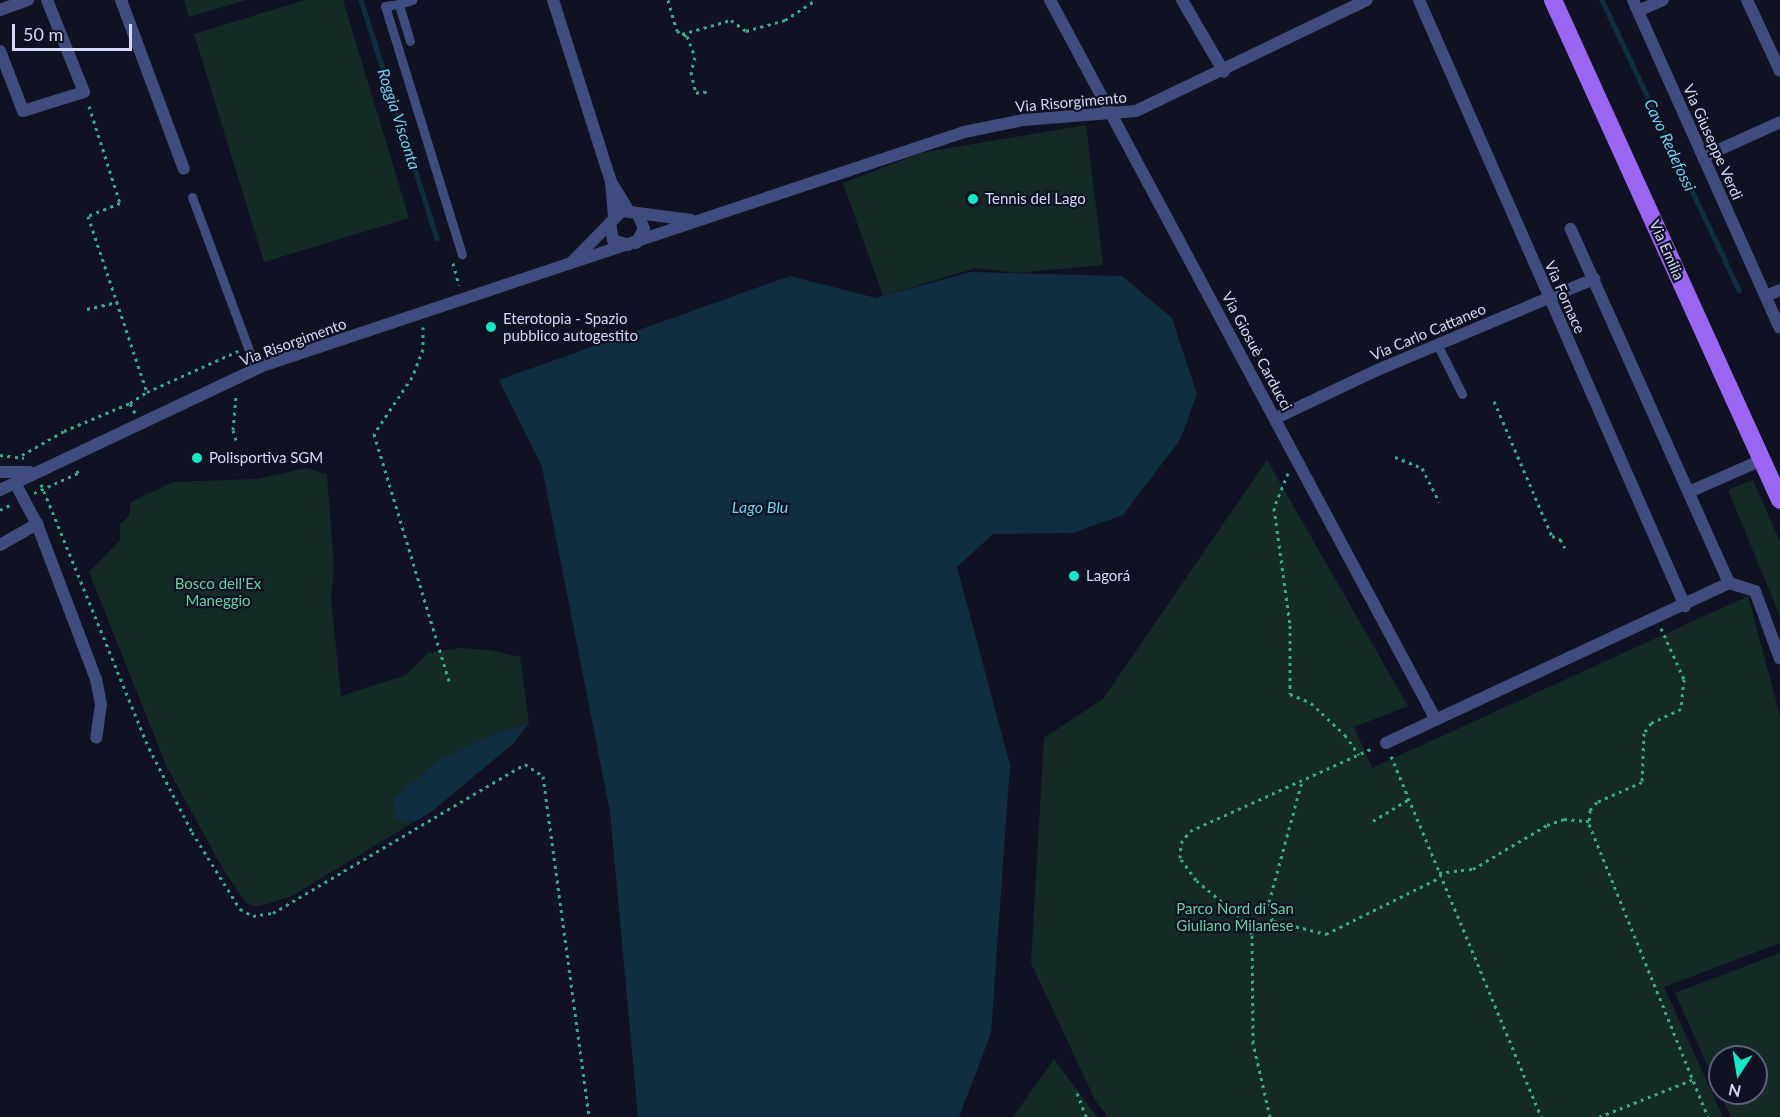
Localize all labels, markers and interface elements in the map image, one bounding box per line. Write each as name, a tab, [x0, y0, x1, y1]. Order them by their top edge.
scale bar	[15, 12, 135, 50]
text: 50 m	[23, 23, 63, 45]
water label: Roggia Visconta	[374, 66, 424, 172]
street label: Via Giuseppe Verdi	[1679, 81, 1747, 203]
street label: Via Risorgimento	[1014, 88, 1128, 116]
water label: Cavo Redefossi	[1640, 96, 1700, 194]
place label: Tennis del Lago	[985, 190, 1086, 208]
marker: Tennis del Lago	[966, 192, 980, 206]
street label: Via Emilia	[1646, 217, 1688, 283]
street label: Via Fornace	[1541, 258, 1589, 336]
street label: Via Giosuè Carducci	[1218, 289, 1296, 413]
street label: Via Carlo Cattaneo	[1368, 300, 1488, 364]
place label: Eterotopia - Spazio pubblico autogestito	[503, 309, 638, 344]
street label: Via Risorgimento	[237, 314, 349, 370]
marker: Eterotopia - Spazio pubblico autogestito	[484, 320, 498, 334]
place label: Polisportiva SGM	[209, 449, 323, 467]
marker: Polisportiva SGM	[190, 451, 204, 465]
water label: Lago Blu	[732, 497, 788, 517]
place label: Lagorá	[1086, 567, 1130, 585]
marker: Lagorá	[1067, 569, 1081, 583]
park label: Bosco dell'Ex Maneggio	[175, 574, 261, 609]
park label: Parco Nord di San Giuliano Milanese	[1176, 899, 1294, 934]
north arrow	[1708, 1045, 1768, 1105]
text: N	[1727, 1081, 1743, 1102]

